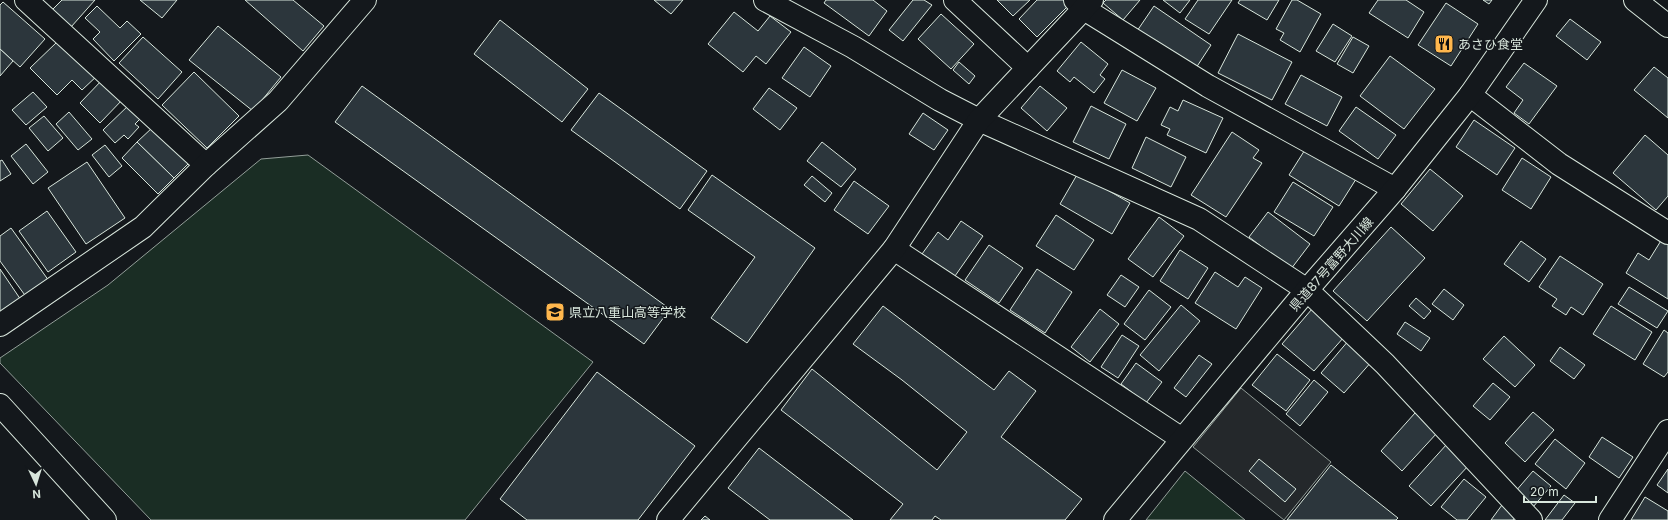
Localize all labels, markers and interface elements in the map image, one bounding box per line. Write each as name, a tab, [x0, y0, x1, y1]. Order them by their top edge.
restaurant icon: あさひ食堂	[1433, 33, 1455, 55]
place label: あさひ食堂	[1458, 36, 1523, 52]
street label: 県道87号富野大川線	[1286, 214, 1376, 314]
school or university icon: 県立八重山高等学校	[544, 301, 566, 323]
place label: 県立八重山高等学校	[569, 304, 686, 320]
north arrow	[16, 464, 56, 504]
scale bar	[1524, 478, 1596, 504]
text: 20 m	[1530, 484, 1559, 499]
text: N	[32, 487, 41, 501]

